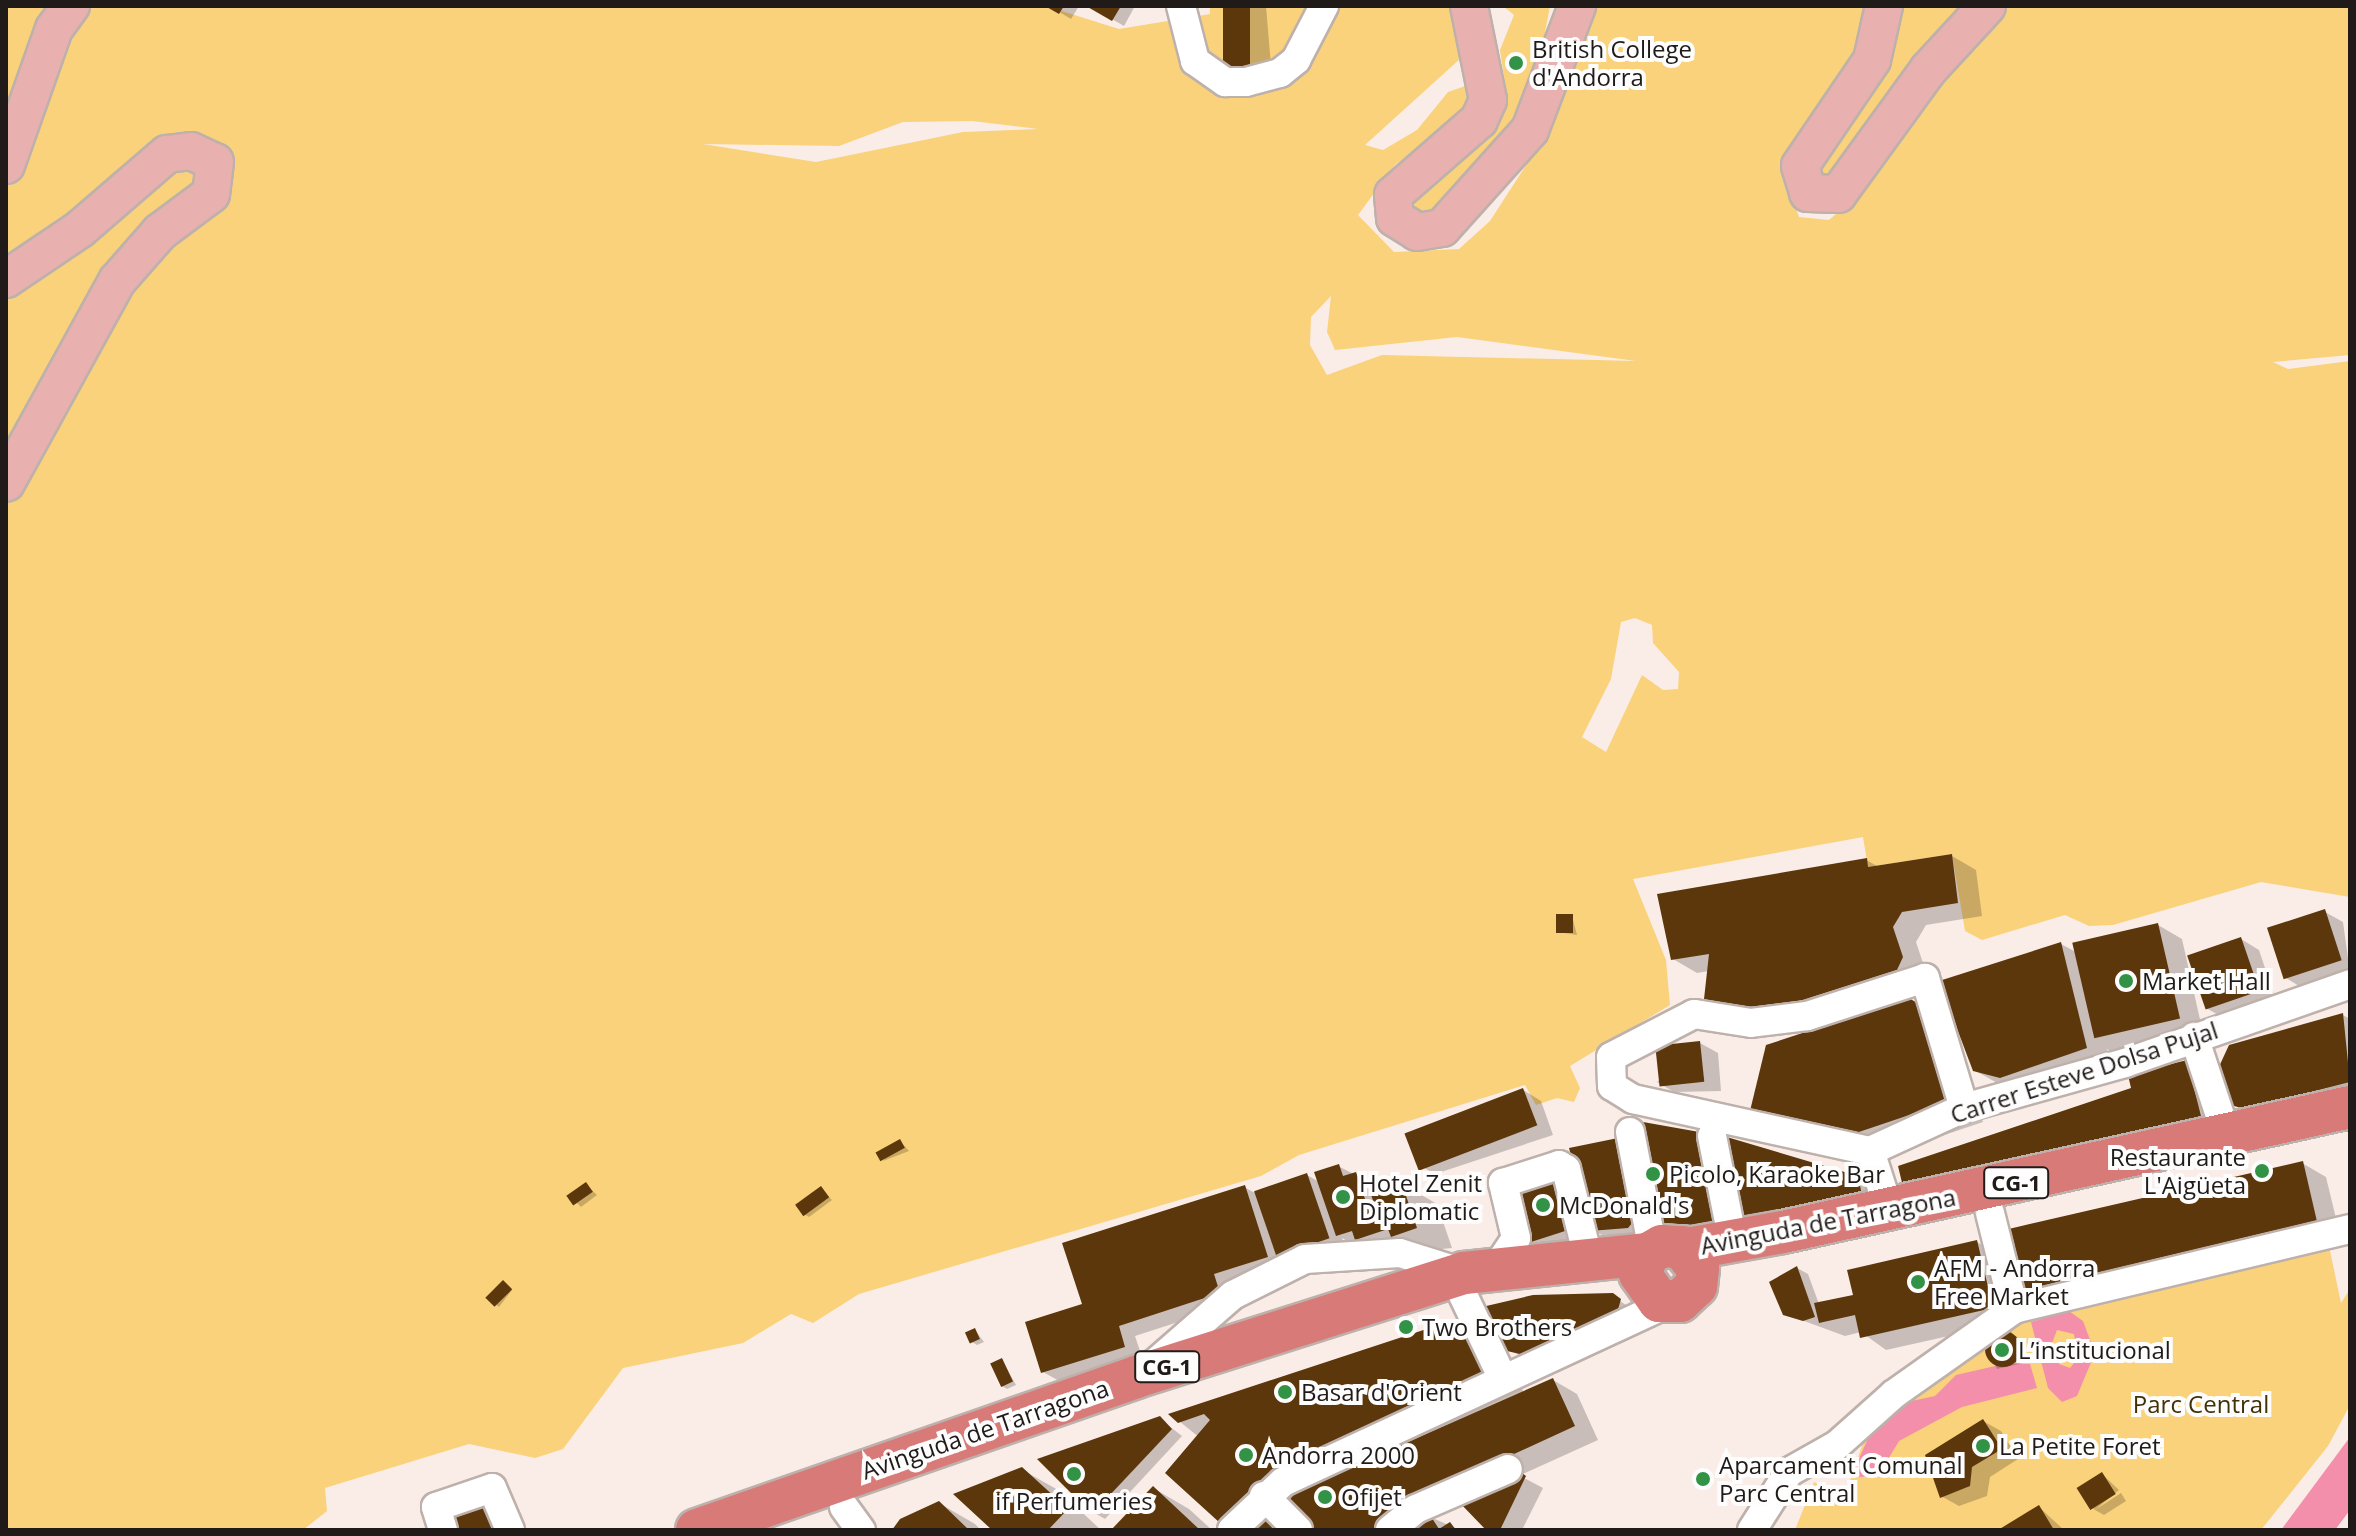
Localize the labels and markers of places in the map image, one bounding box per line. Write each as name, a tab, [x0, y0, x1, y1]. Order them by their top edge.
place label: British College d'Andorra	[1532, 35, 1692, 91]
marker: British College d'Andorra	[1507, 54, 1525, 72]
place label: Market Hall	[2142, 967, 2271, 995]
marker: Market Hall	[2117, 972, 2135, 990]
place label: Restaurante L'Aigüeta	[2110, 1143, 2246, 1199]
place label: Picolo, Karaoke Bar	[1669, 1160, 1885, 1188]
marker: Restaurante L'Aigüeta	[2253, 1162, 2271, 1180]
marker: Picolo, Karaoke Bar	[1644, 1165, 1662, 1183]
place label: Hotel Zenit Diplomatic	[1359, 1169, 1482, 1225]
marker: Hotel Zenit Diplomatic	[1334, 1188, 1352, 1206]
place label: McDonald's	[1559, 1191, 1689, 1219]
marker: McDonald's	[1534, 1196, 1552, 1214]
place label: AFM - Andorra Free Market	[1934, 1254, 2095, 1310]
marker: AFM - Andorra Free Market	[1909, 1273, 1927, 1291]
place label: Two Brothers	[1422, 1313, 1572, 1341]
marker: Two Brothers	[1397, 1318, 1415, 1336]
place label: L’institucional	[2018, 1336, 2171, 1364]
marker: L’institucional	[1993, 1341, 2011, 1359]
place label: Basar d'Orient	[1301, 1378, 1462, 1406]
marker: Basar d'Orient	[1276, 1383, 1294, 1401]
place label: La Petite Foret	[1999, 1432, 2161, 1460]
marker: La Petite Foret	[1974, 1437, 1992, 1455]
place label: Andorra 2000	[1262, 1441, 1415, 1469]
marker: Andorra 2000	[1237, 1446, 1255, 1464]
place label: Aparcament Comunal Parc Central	[1719, 1451, 1963, 1507]
marker: if Perfumeries	[1065, 1465, 1083, 1483]
marker: Aparcament Comunal Parc Central	[1694, 1470, 1712, 1488]
place label: Ofijet	[1341, 1483, 1402, 1511]
place label: if Perfumeries	[995, 1487, 1153, 1515]
marker: Ofijet	[1316, 1488, 1334, 1506]

